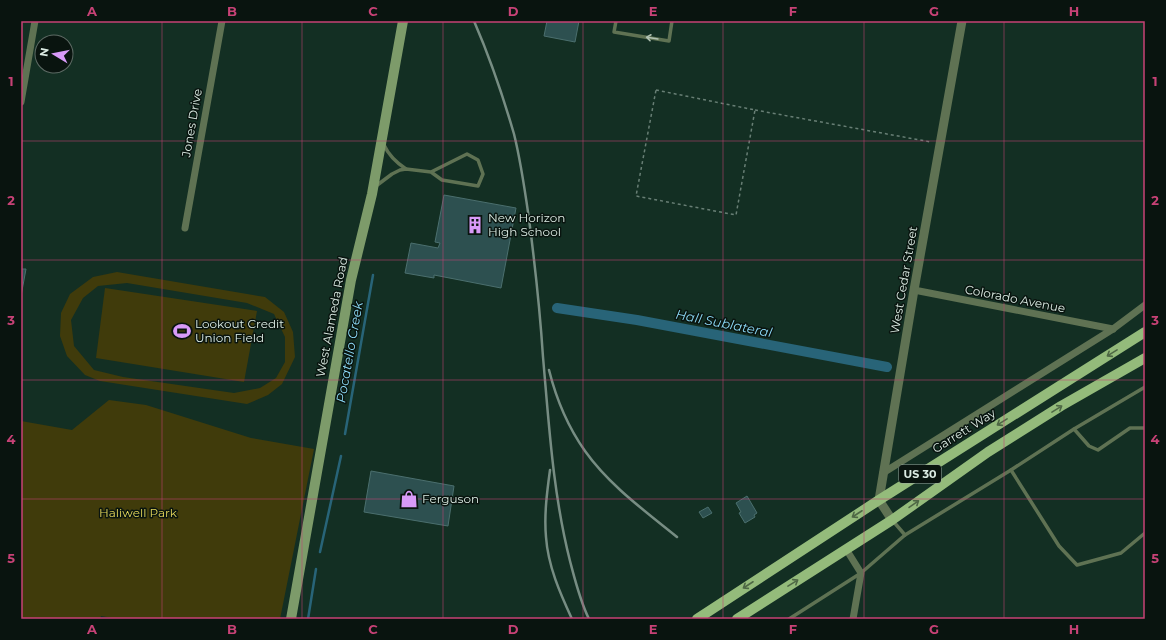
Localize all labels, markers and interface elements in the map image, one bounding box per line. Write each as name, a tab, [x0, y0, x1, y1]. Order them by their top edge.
text: A	[86, 3, 98, 19]
text: B	[227, 3, 237, 19]
text: C	[368, 3, 378, 19]
text: D	[508, 3, 519, 19]
text: E	[649, 3, 658, 19]
text: F	[789, 3, 797, 19]
text: G	[929, 3, 939, 19]
text: H	[1069, 3, 1079, 19]
north arrow	[34, 34, 74, 74]
one-way arrow	[645, 34, 658, 42]
text: N	[36, 47, 52, 58]
text: 1	[8, 73, 14, 89]
text: 1	[1152, 73, 1158, 89]
street label: Jones Drive	[178, 87, 205, 159]
text: 2	[7, 192, 15, 208]
text: 2	[1151, 192, 1159, 208]
place label: New Horizon High School	[488, 210, 565, 239]
building icon: New Horizon High School	[465, 215, 485, 235]
street label: West Cedar Street	[887, 225, 920, 335]
street label: West Alameda Road	[312, 255, 351, 378]
street label: Colorado Avenue	[964, 281, 1067, 316]
water label: Pocatello Creek	[332, 299, 366, 404]
water label: Hall Sublateral	[674, 306, 774, 340]
text: 3	[6, 312, 15, 328]
text: 3	[1150, 312, 1159, 328]
place label: Lookout Credit Union Field	[195, 316, 284, 345]
sports icon: Lookout Credit Union Field	[172, 321, 192, 341]
one-way arrow	[1106, 349, 1118, 357]
one-way arrow	[1051, 404, 1063, 412]
street label: Garrett Way	[929, 405, 999, 456]
one-way arrow	[997, 418, 1008, 426]
text: 4	[7, 431, 16, 447]
text: 4	[1151, 431, 1160, 447]
road number: US 30	[899, 465, 941, 483]
shop icon: Ferguson	[399, 489, 419, 509]
place label: Ferguson	[422, 491, 479, 506]
one-way arrow	[908, 500, 919, 509]
park label: Haliwell Park	[99, 505, 178, 520]
one-way arrow	[852, 510, 863, 518]
text: 5	[7, 550, 15, 566]
text: 5	[1151, 550, 1159, 566]
one-way arrow	[787, 579, 798, 587]
one-way arrow	[742, 582, 754, 590]
text: A	[86, 621, 98, 637]
text: B	[227, 621, 237, 637]
text: C	[368, 621, 378, 637]
text: D	[508, 621, 519, 637]
text: E	[649, 621, 658, 637]
text: F	[789, 621, 797, 637]
text: G	[929, 621, 939, 637]
text: H	[1069, 621, 1079, 637]

